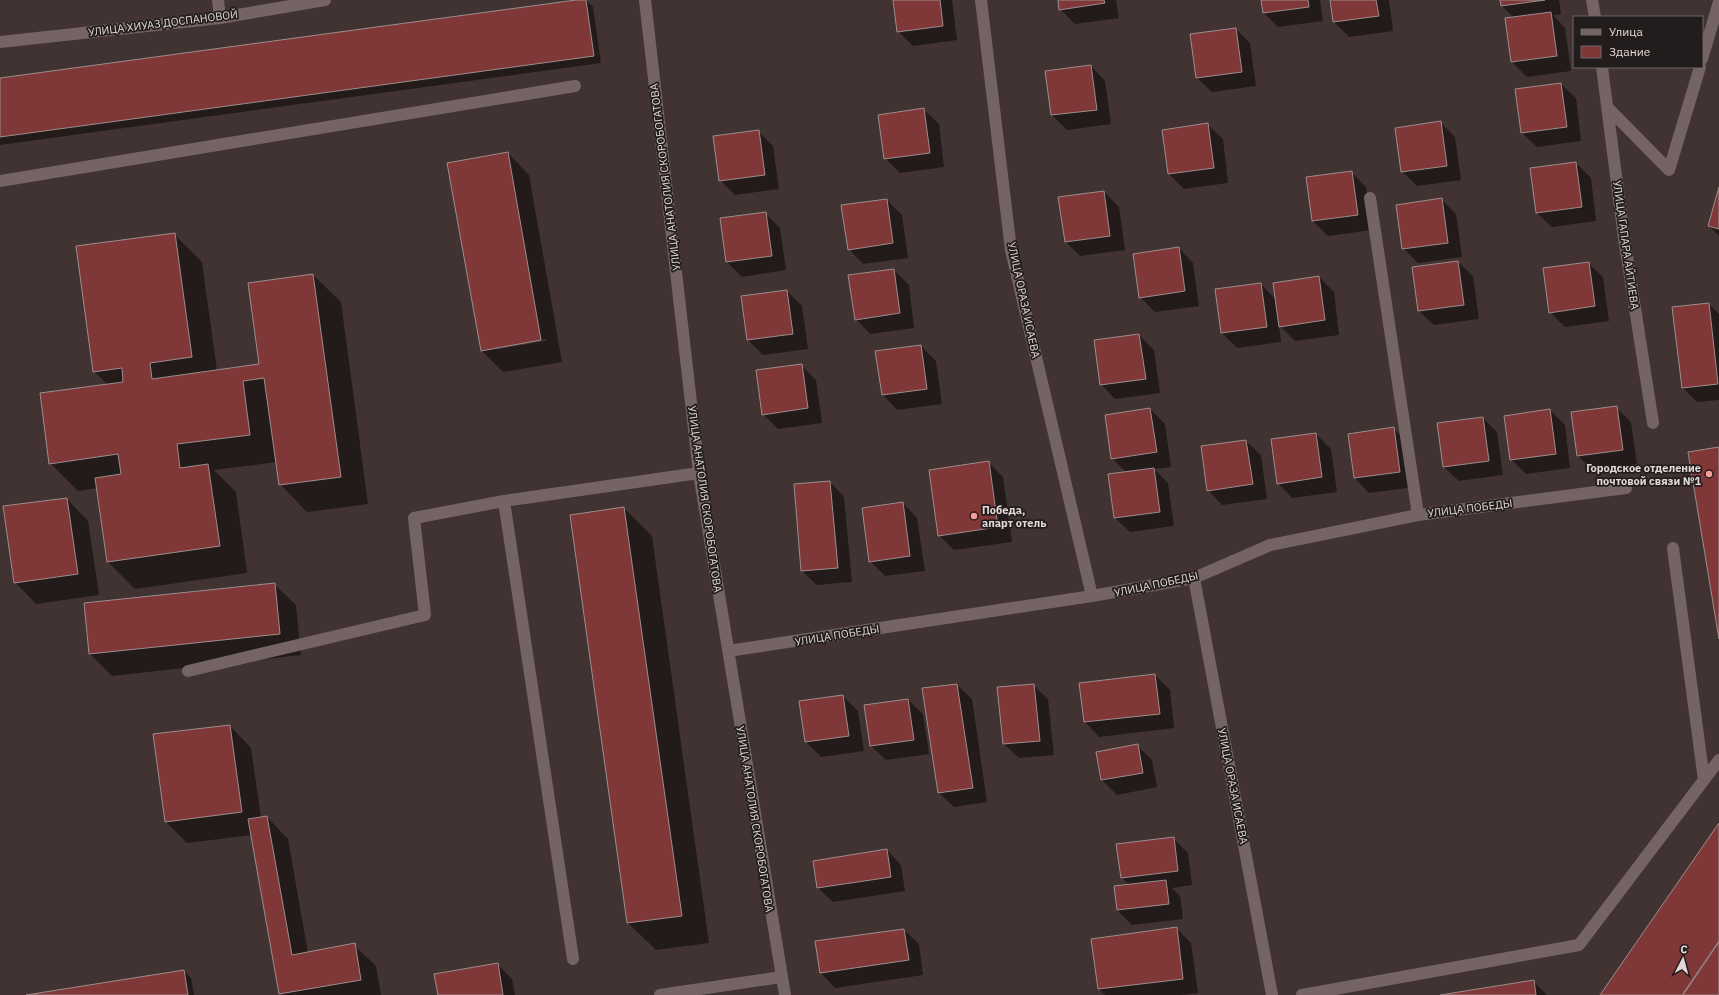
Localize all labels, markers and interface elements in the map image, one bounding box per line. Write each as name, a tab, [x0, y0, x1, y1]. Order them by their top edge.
street label: УЛИЦА ХИУАЗ ДОСПАНОВОЙ	[87, 7, 239, 39]
legend	[1573, 16, 1703, 68]
text: Улица	[1609, 24, 1643, 39]
text: Здание	[1609, 44, 1651, 59]
street label: УЛИЦА АНАТОЛИЯ СКОРОБОГАТОВА	[647, 83, 683, 271]
street label: УЛИЦА ГАПАРА АЙТИЕВА	[1610, 179, 1642, 311]
street label: УЛИЦА ОРАЗА ИСАЕВА	[1005, 241, 1043, 359]
street label: УЛИЦА АНАТОЛИЯ СКОРОБОГАТОВА	[685, 405, 725, 593]
place label: Городское отделение почтовой связи №1	[1586, 461, 1701, 488]
marker: Городское отделение почтовой связи №1	[1704, 469, 1714, 479]
street label: УЛИЦА ПОБЕДЫ	[1427, 496, 1513, 520]
place label: Победа, апарт отель	[982, 503, 1046, 530]
marker: Победа, апарт отель	[969, 511, 979, 521]
street label: УЛИЦА ПОБЕДЫ	[1113, 568, 1199, 600]
street label: УЛИЦА ПОБЕДЫ	[794, 621, 880, 649]
street label: УЛИЦА АНАТОЛИЯ СКОРОБОГАТОВА	[733, 725, 777, 913]
street label: УЛИЦА ОРАЗА ИСАЕВА	[1215, 727, 1251, 845]
north arrow	[1663, 939, 1703, 979]
text: С	[1680, 942, 1688, 956]

